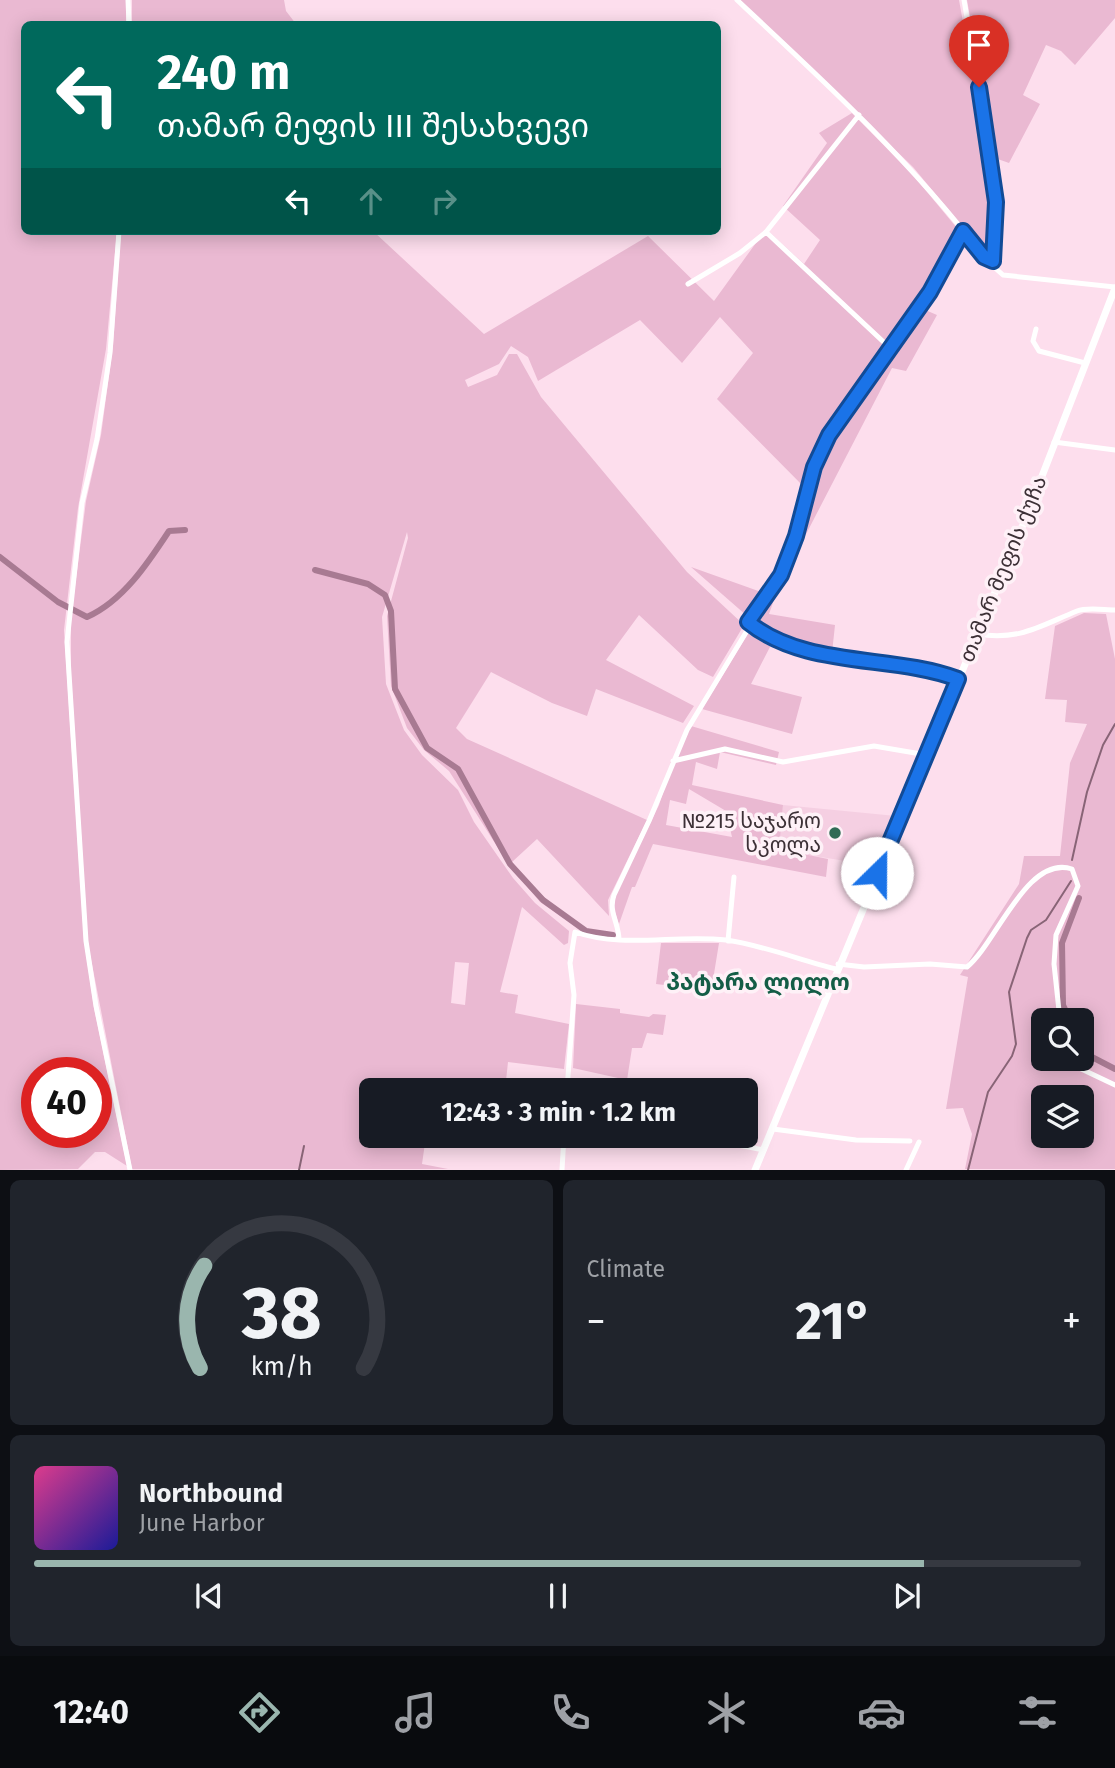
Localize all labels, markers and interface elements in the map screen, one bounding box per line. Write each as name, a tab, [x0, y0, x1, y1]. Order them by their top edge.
pin	[949, 15, 1009, 87]
icon: arrive	[960, 26, 998, 64]
text: 240 m	[157, 43, 290, 102]
icon: left	[42, 49, 133, 140]
text: თამარ მეფის III შესახვევი	[157, 107, 589, 145]
icon: left	[279, 182, 317, 220]
icon: ahead	[352, 182, 390, 220]
icon: right	[425, 182, 463, 220]
street label: თამარ მეფის ქუჩა	[954, 472, 1052, 666]
place label: №215 საჯარო სკოლა	[682, 808, 821, 858]
marker: №215 საჯარო სკოლა	[827, 825, 843, 841]
position arrow	[840, 836, 914, 910]
district label: პატარა ლილო	[666, 968, 850, 996]
map controls	[1031, 1008, 1094, 1148]
button: search	[1031, 1008, 1094, 1071]
speed limit sign: 40	[21, 1057, 112, 1148]
button: layers	[1031, 1085, 1094, 1148]
text: 12:43 · 3 min · 1.2 km	[441, 1097, 676, 1128]
text: Climate	[587, 1255, 665, 1283]
text: 38	[240, 1271, 321, 1358]
text: 21°	[795, 1290, 872, 1353]
text: −	[587, 1298, 606, 1344]
text: +	[1062, 1298, 1081, 1344]
text: km/h	[250, 1352, 312, 1382]
text: Northbound	[139, 1478, 283, 1509]
text: June Harbor	[139, 1509, 265, 1537]
icon: previous	[190, 1577, 228, 1615]
icon: pause	[539, 1577, 577, 1615]
icon: next	[888, 1577, 926, 1615]
icon: directions	[235, 1688, 284, 1737]
icon: music	[391, 1688, 440, 1737]
icon: phone	[546, 1688, 595, 1737]
icon: climate	[702, 1688, 751, 1737]
icon: car	[857, 1688, 906, 1737]
icon: filters	[1013, 1688, 1062, 1737]
text: 12:40	[53, 1693, 129, 1731]

